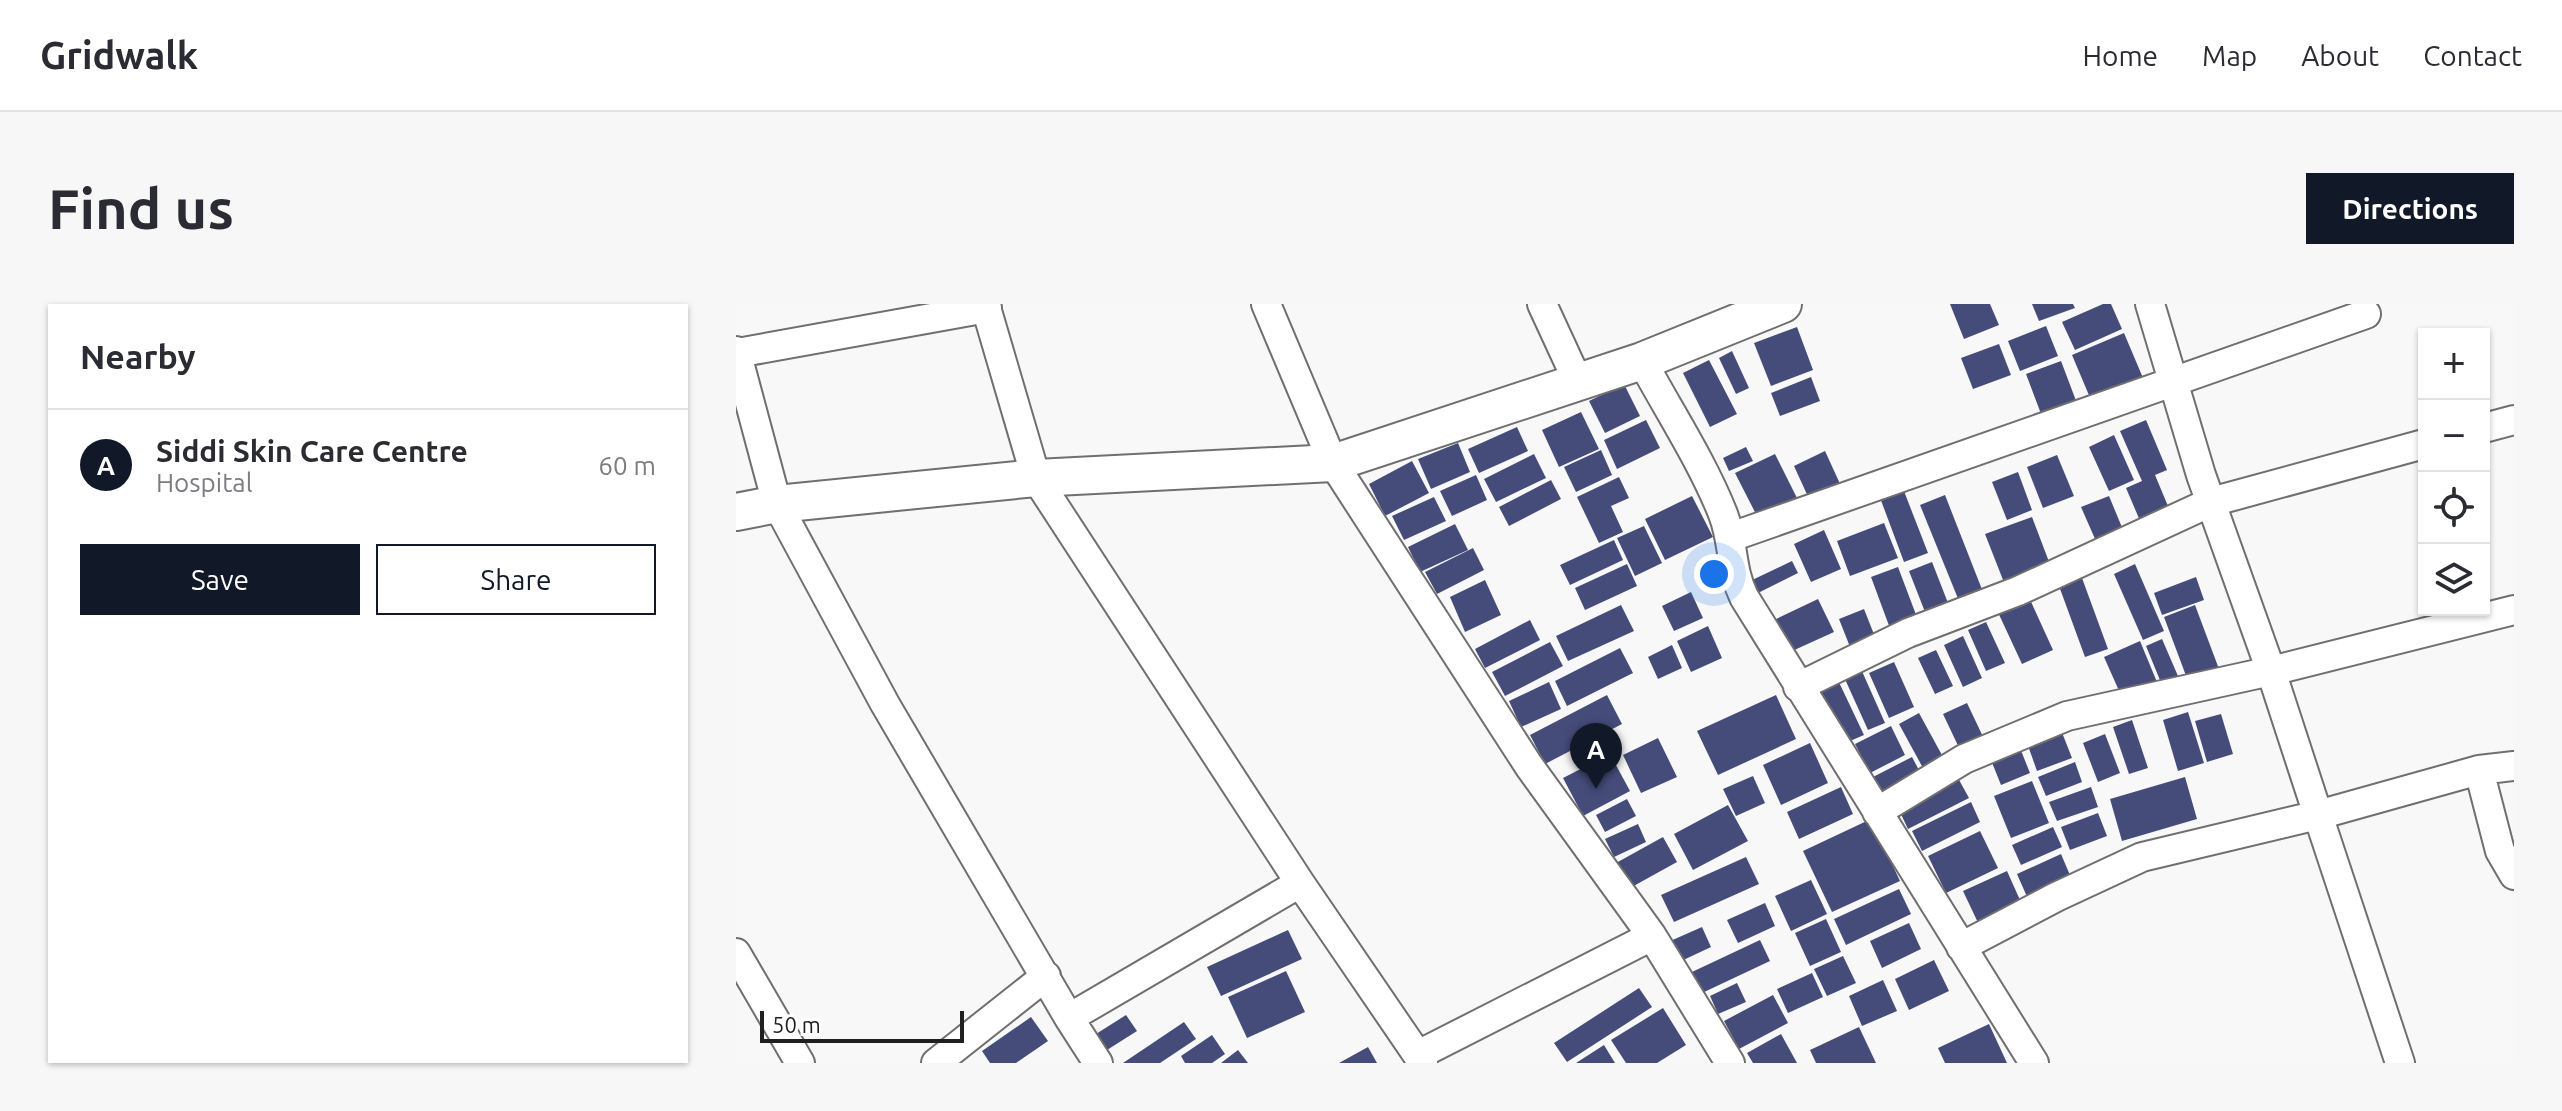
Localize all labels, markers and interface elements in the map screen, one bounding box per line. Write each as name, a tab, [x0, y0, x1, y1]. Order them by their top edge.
text: Gridwalk	[40, 34, 198, 76]
text: Home	[2083, 40, 2158, 71]
text: Map	[2202, 40, 2257, 71]
text: About	[2301, 40, 2379, 71]
text: Contact	[2423, 40, 2522, 71]
button: Directions	[2306, 173, 2514, 244]
text: Find us	[48, 177, 234, 240]
map controls	[2418, 328, 2490, 616]
button: +	[2418, 328, 2490, 400]
text: Nearby	[80, 337, 195, 375]
button: −	[2418, 400, 2490, 472]
text: Siddi Skin Care Centre	[156, 434, 468, 468]
text: A	[97, 451, 115, 480]
text: 60 m	[598, 451, 656, 480]
text: Hospital	[156, 468, 253, 497]
button: locate	[2418, 472, 2490, 544]
button: Save	[80, 544, 360, 615]
button: Share	[376, 544, 656, 615]
button: layers	[2418, 544, 2490, 616]
your location	[1694, 554, 1734, 594]
pin: A	[1570, 723, 1622, 789]
scale bar	[760, 1007, 964, 1043]
text: 50 m	[772, 1012, 821, 1037]

